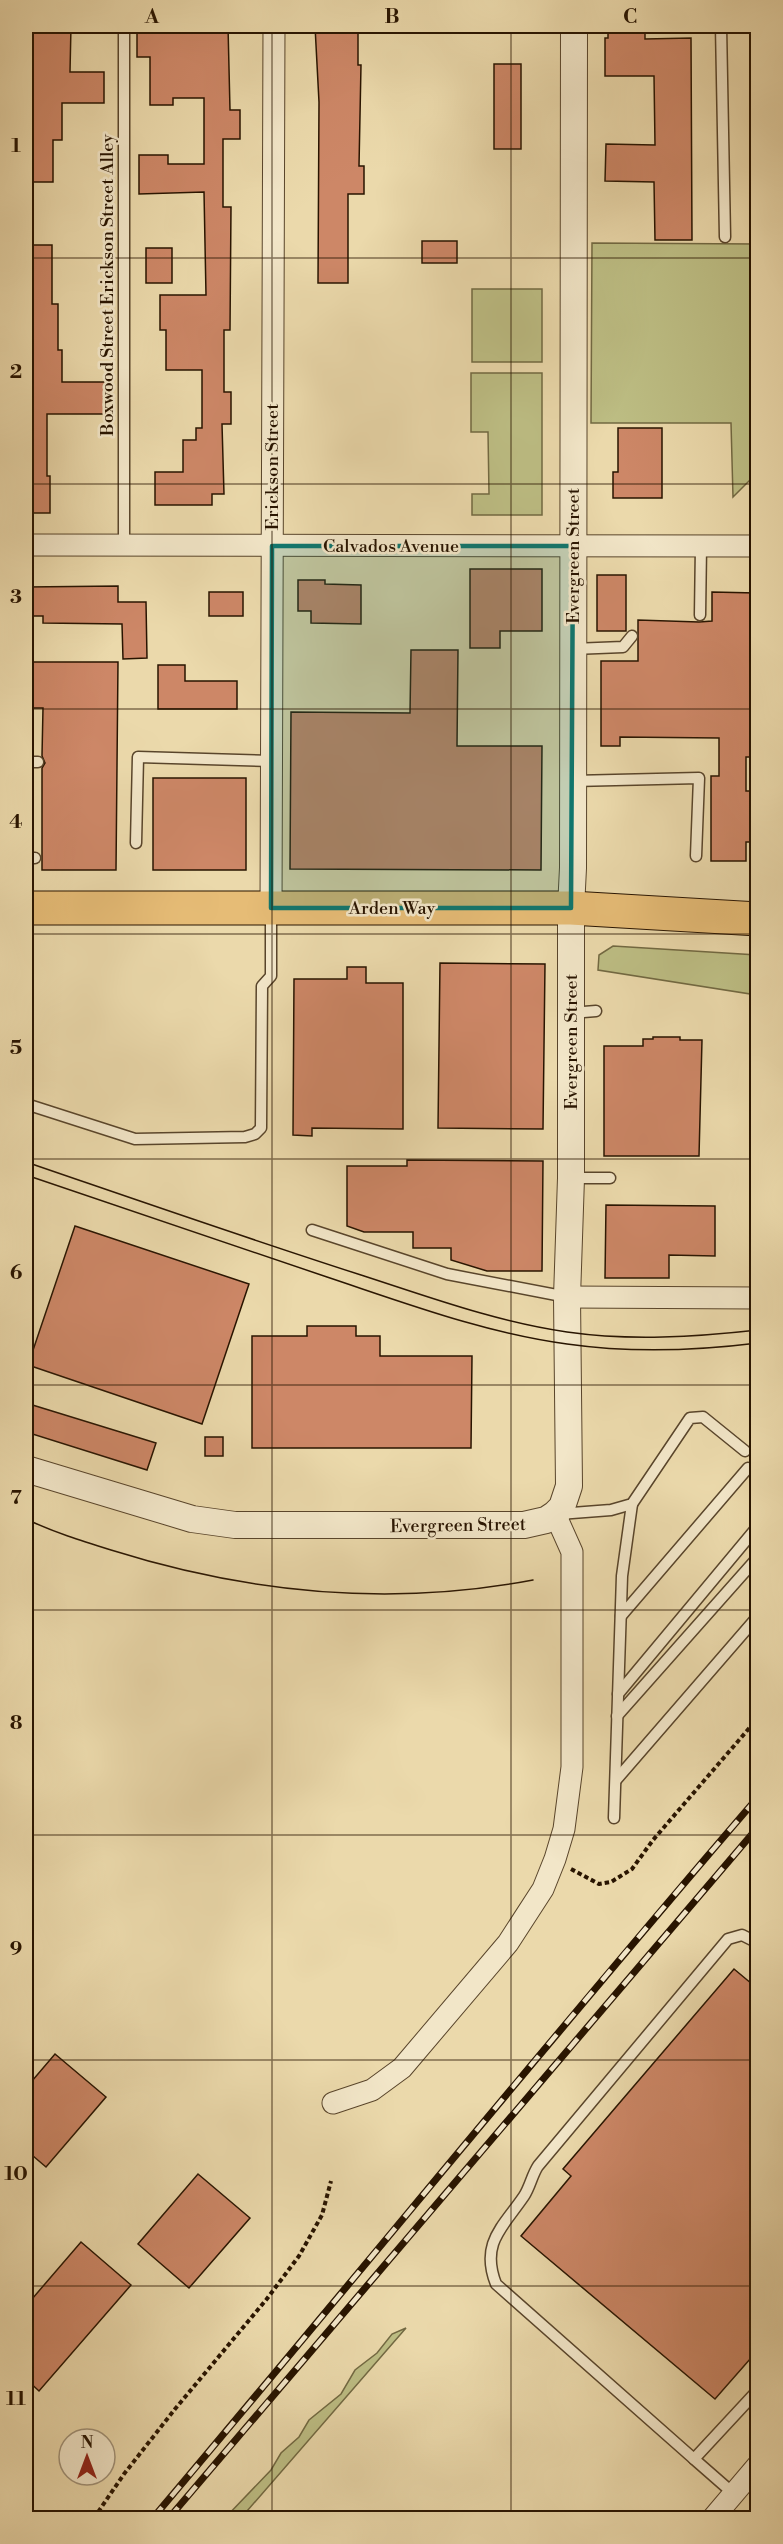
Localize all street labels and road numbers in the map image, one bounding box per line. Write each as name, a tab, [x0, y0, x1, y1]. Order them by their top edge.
street label: Boxwood Street Erickson Street Alley	[96, 134, 119, 437]
street label: Erickson Street	[261, 403, 284, 531]
street label: Evergreen Street	[562, 487, 585, 624]
street label: Calvados Avenue	[323, 535, 459, 558]
street label: Arden Way	[348, 897, 436, 920]
street label: Evergreen Street	[560, 973, 583, 1110]
street label: Evergreen Street	[390, 1513, 527, 1538]

